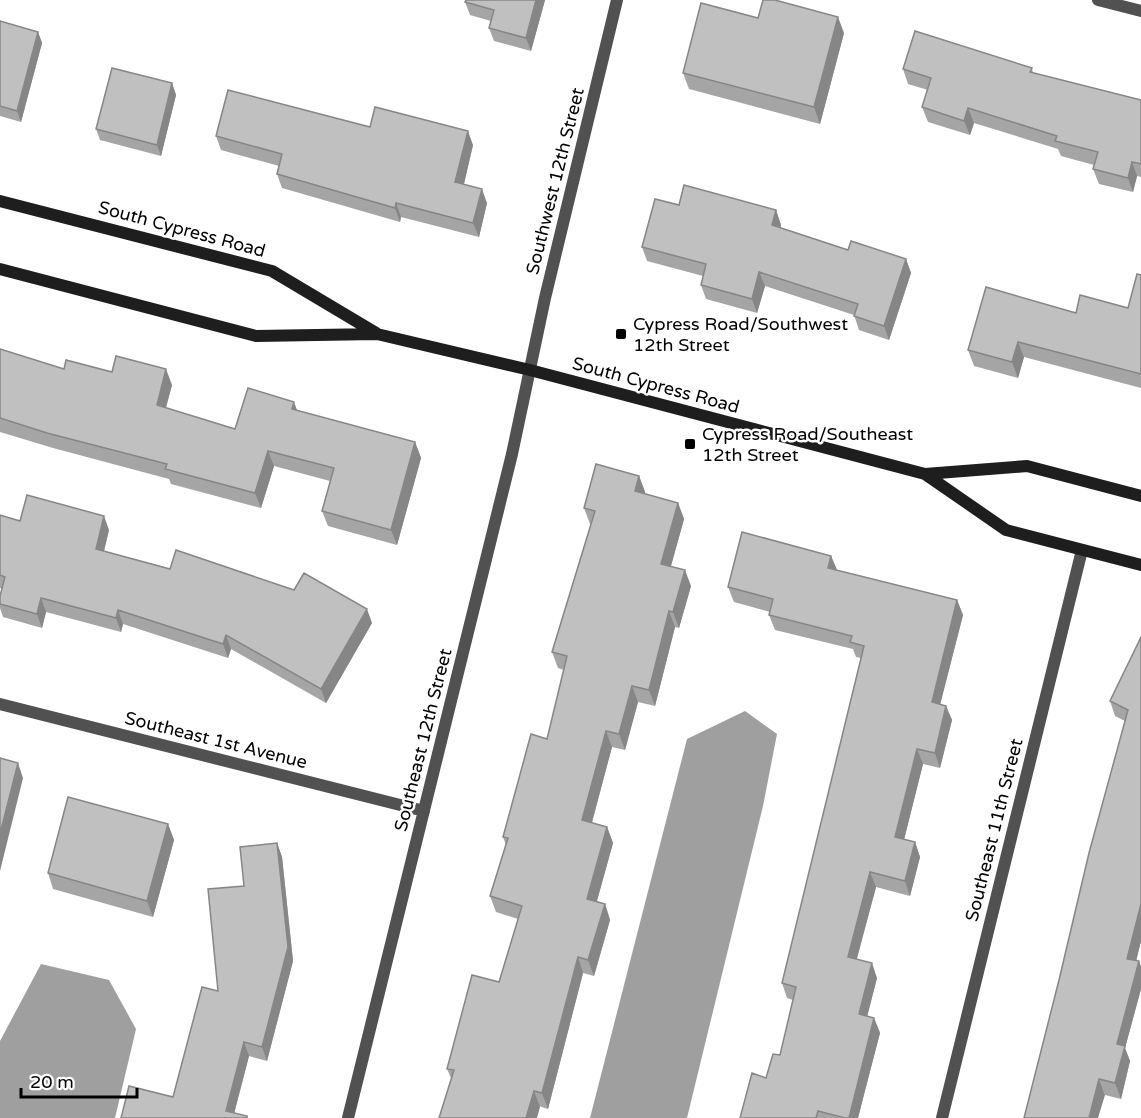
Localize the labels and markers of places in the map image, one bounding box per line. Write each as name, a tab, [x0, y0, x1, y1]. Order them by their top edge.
place label: Cypress Road/Southwest 12th Street	[633, 313, 848, 356]
marker: Cypress Road/Southwest 12th Street	[614, 327, 628, 341]
place label: Cypress Road/Southeast 12th Street	[702, 423, 913, 466]
marker: Cypress Road/Southeast 12th Street	[683, 437, 697, 451]

